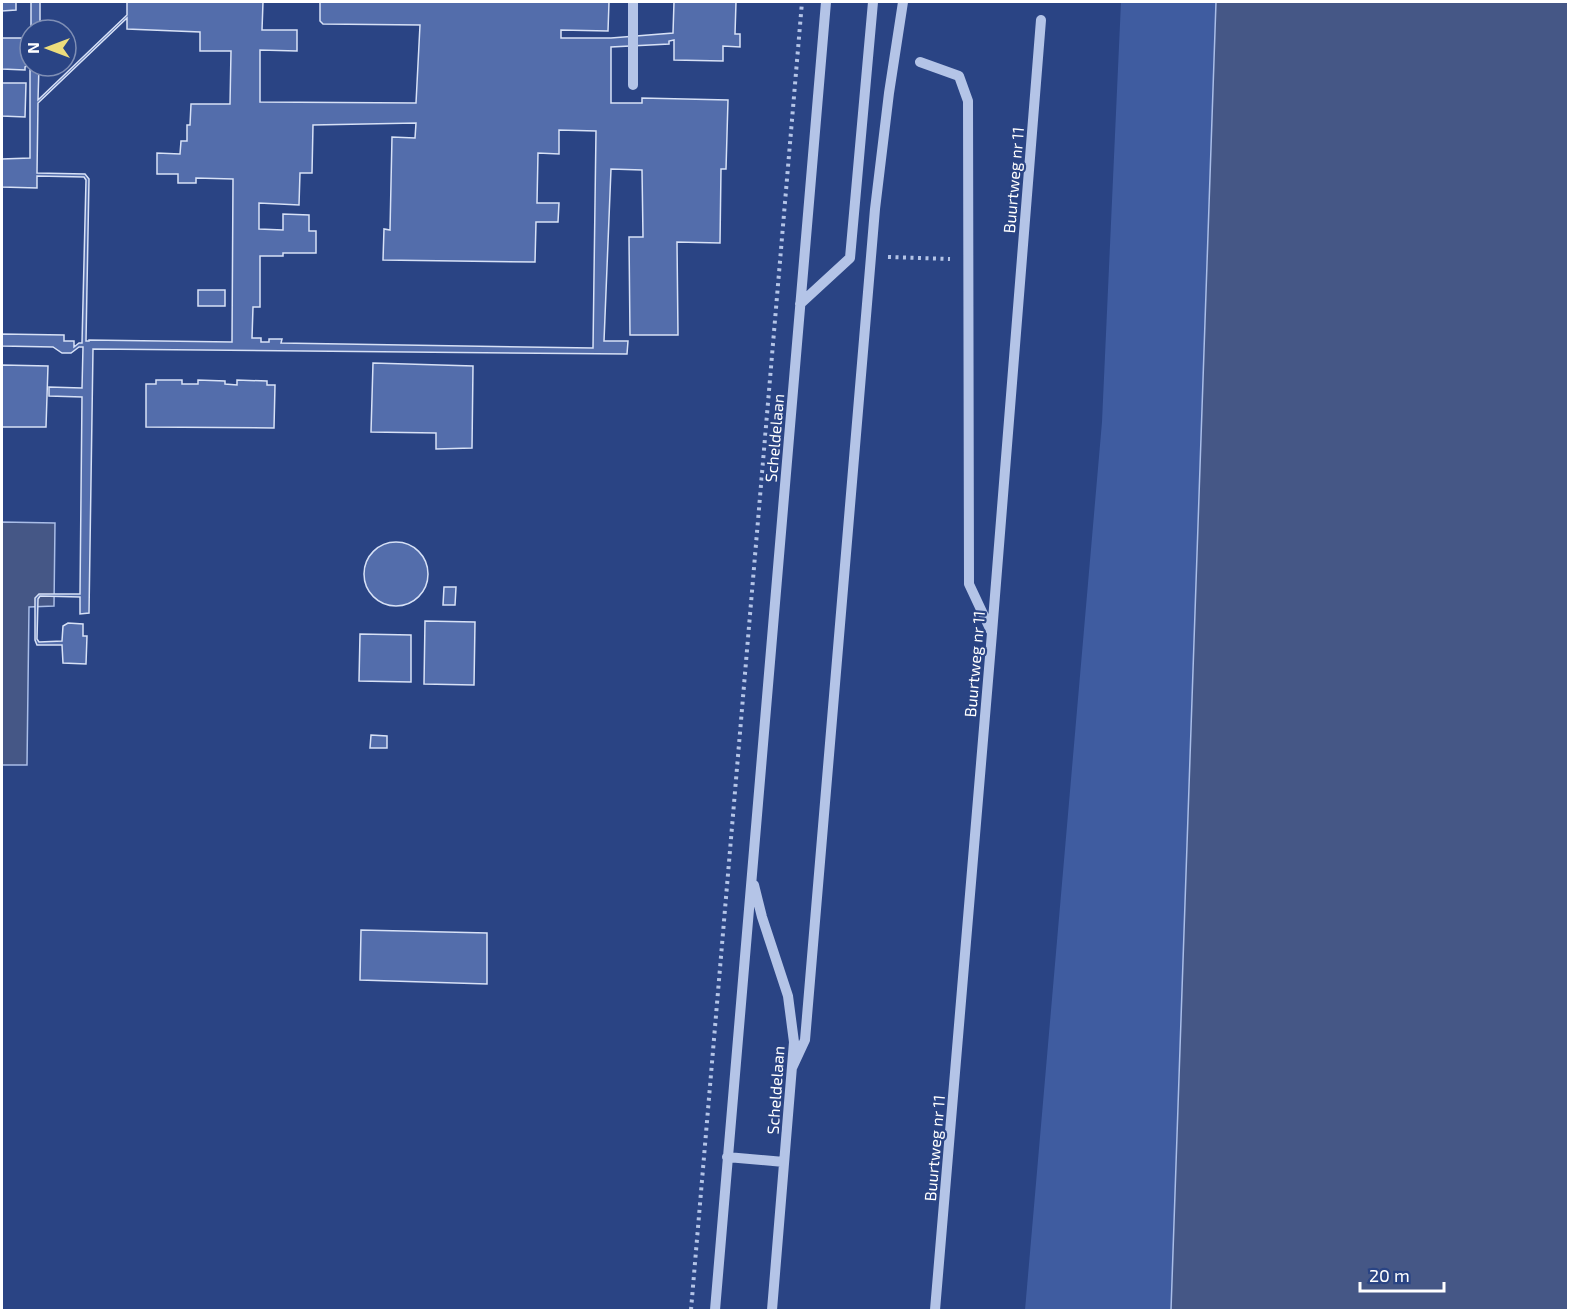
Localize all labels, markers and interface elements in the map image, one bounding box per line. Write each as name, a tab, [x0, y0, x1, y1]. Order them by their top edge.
north arrow	[18, 18, 78, 78]
text: N	[23, 42, 42, 54]
street label: Buurtweg nr 11	[999, 126, 1027, 234]
street label: Scheldelaan	[761, 393, 787, 483]
street label: Buurtweg nr 11	[960, 610, 988, 718]
street label: Scheldelaan	[762, 1045, 788, 1135]
street label: Buurtweg nr 11	[920, 1094, 948, 1202]
scale bar	[1360, 1255, 1444, 1293]
text: 20 m	[1369, 1264, 1410, 1286]

